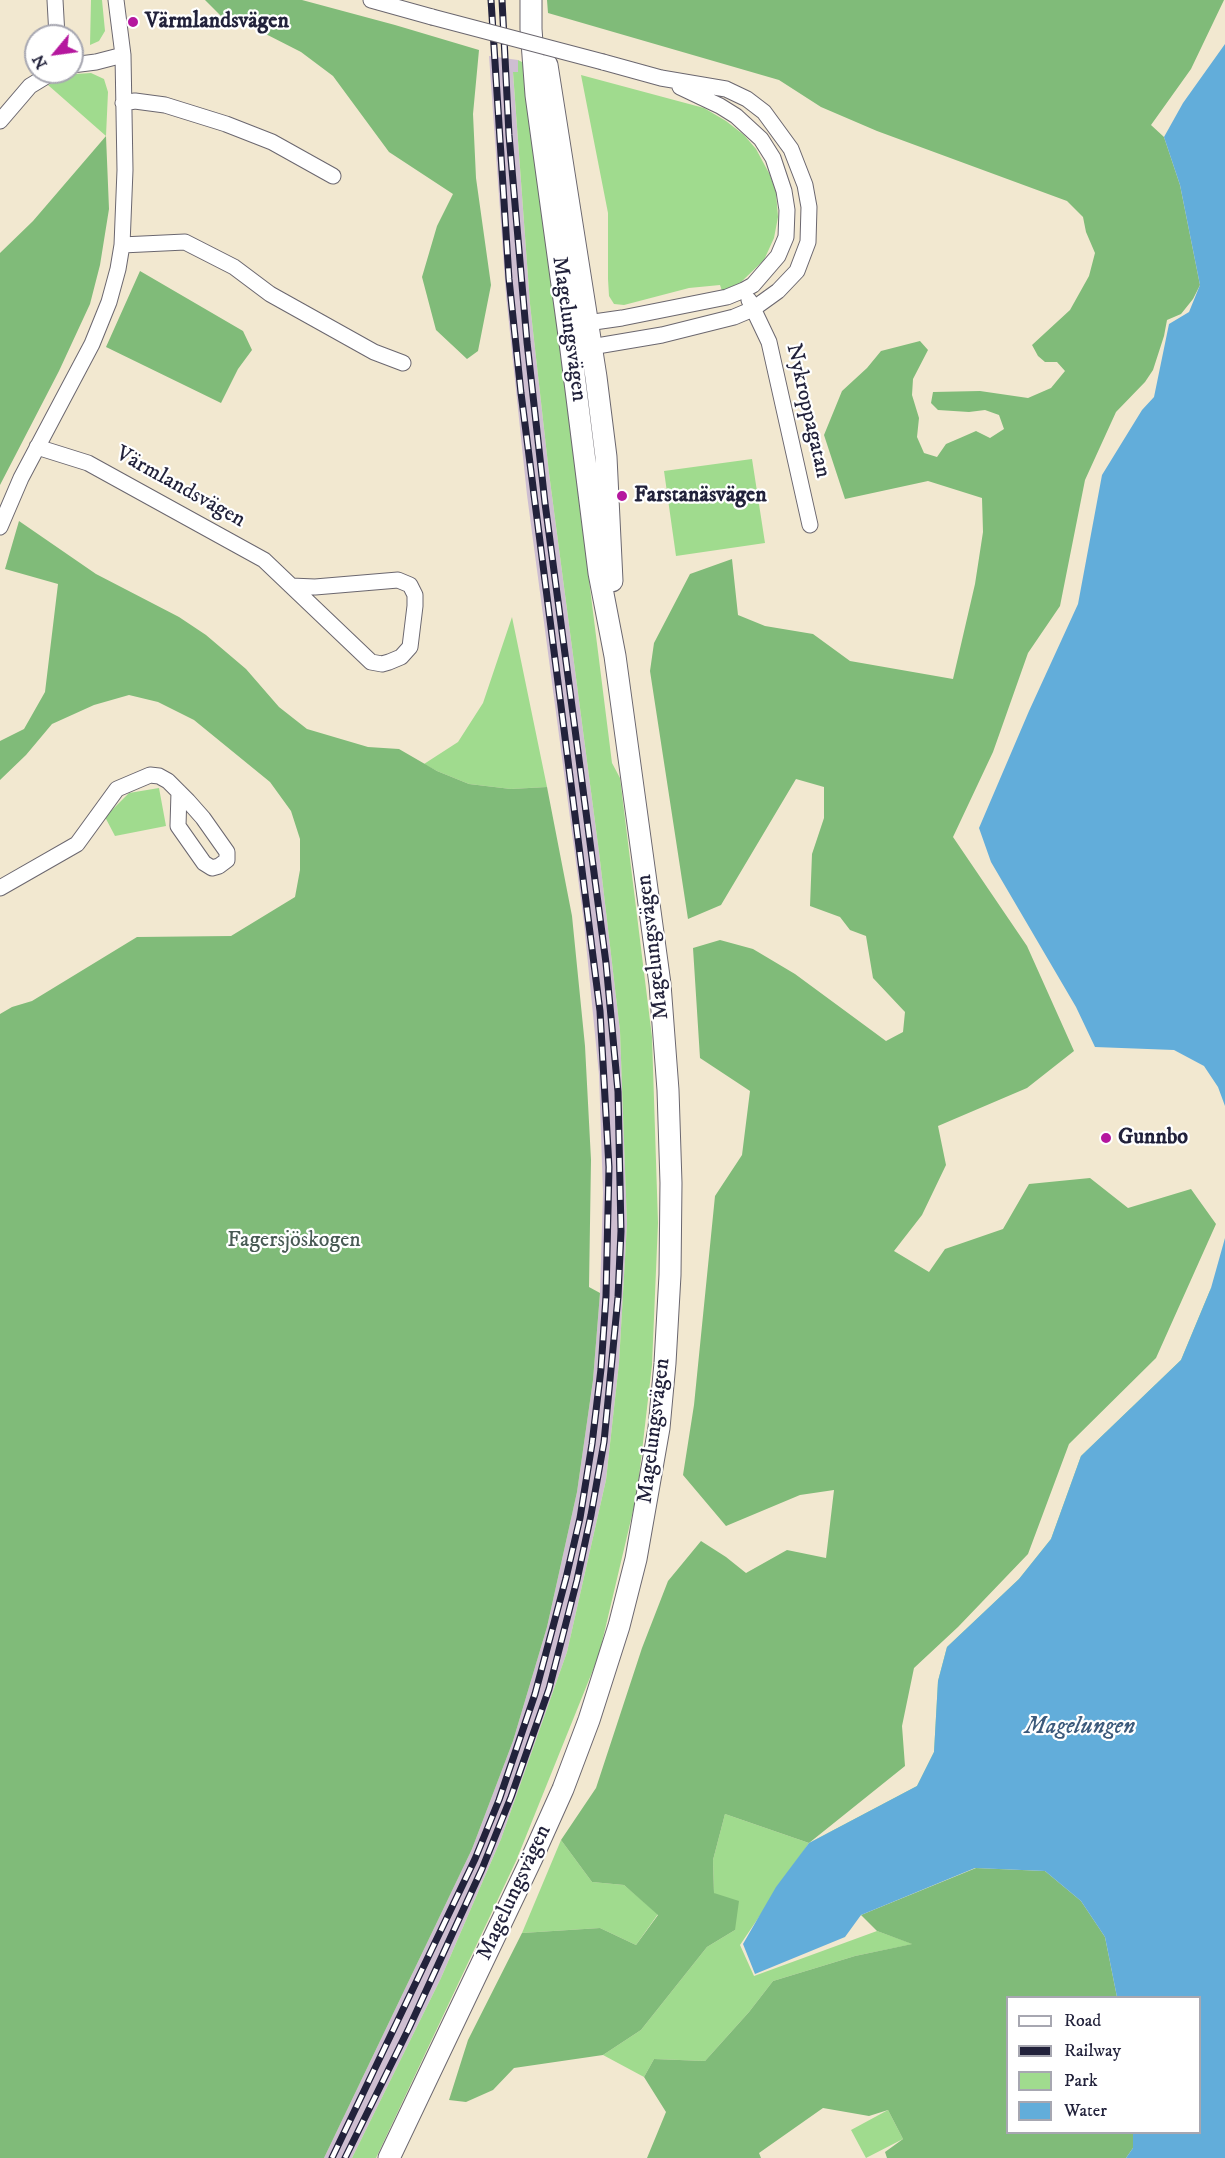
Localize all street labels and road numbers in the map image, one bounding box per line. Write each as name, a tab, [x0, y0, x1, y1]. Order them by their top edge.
street label: Magelungsvägen	[545, 255, 591, 403]
street label: Nykroppagatan	[779, 341, 835, 481]
street label: Värmlandsvägen	[111, 442, 249, 534]
street label: Magelungsvägen	[632, 873, 676, 1021]
street label: Magelungsvägen	[633, 1357, 677, 1505]
street label: Magelungsvägen	[472, 1821, 558, 1965]

